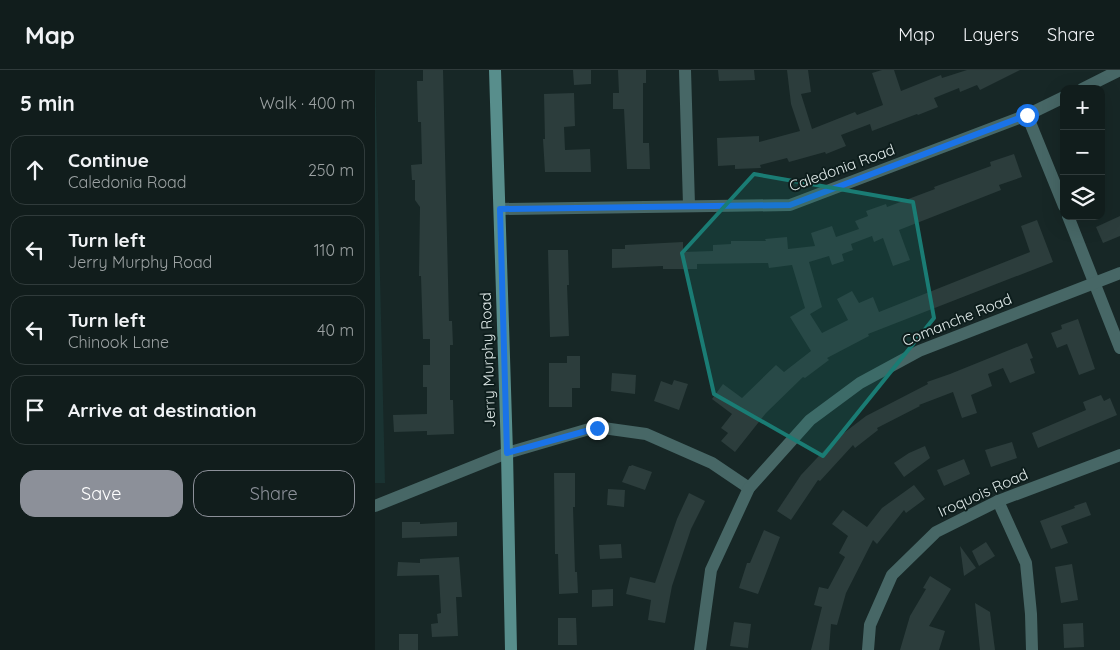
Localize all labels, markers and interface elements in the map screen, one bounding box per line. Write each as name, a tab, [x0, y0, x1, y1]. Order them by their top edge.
text: Map	[25, 20, 75, 50]
text: Map	[898, 23, 935, 46]
text: Layers	[963, 23, 1019, 46]
text: Share	[1047, 23, 1095, 46]
map controls	[1060, 85, 1105, 220]
button: +	[1060, 85, 1105, 130]
text: 5 min	[20, 90, 75, 116]
text: Walk · 400 m	[259, 93, 355, 113]
route start	[1016, 104, 1039, 127]
button: −	[1060, 130, 1105, 175]
street label: Caledonia Road	[786, 140, 897, 195]
text: Continue	[68, 148, 149, 172]
icon: ahead	[21, 156, 49, 184]
text: 250 m	[308, 160, 354, 180]
text: Caledonia Road	[68, 172, 187, 192]
button: layers	[1060, 175, 1105, 220]
text: Turn left	[68, 228, 146, 252]
icon: left	[21, 236, 49, 264]
text: 110 m	[314, 240, 354, 260]
text: Jerry Murphy Road	[68, 252, 212, 272]
street label: Comanche Road	[899, 289, 1014, 350]
street label: Jerry Murphy Road	[476, 292, 499, 428]
text: Turn left	[68, 308, 146, 332]
icon: left	[21, 316, 49, 344]
text: 40 m	[317, 320, 354, 340]
text: Chinook Lane	[68, 332, 169, 352]
icon: arrive	[21, 396, 49, 424]
text: Arrive at destination	[68, 398, 257, 422]
route end	[586, 417, 609, 440]
street label: Iroquois Road	[935, 464, 1031, 521]
button: Save	[20, 470, 183, 517]
button: Share	[193, 470, 355, 517]

